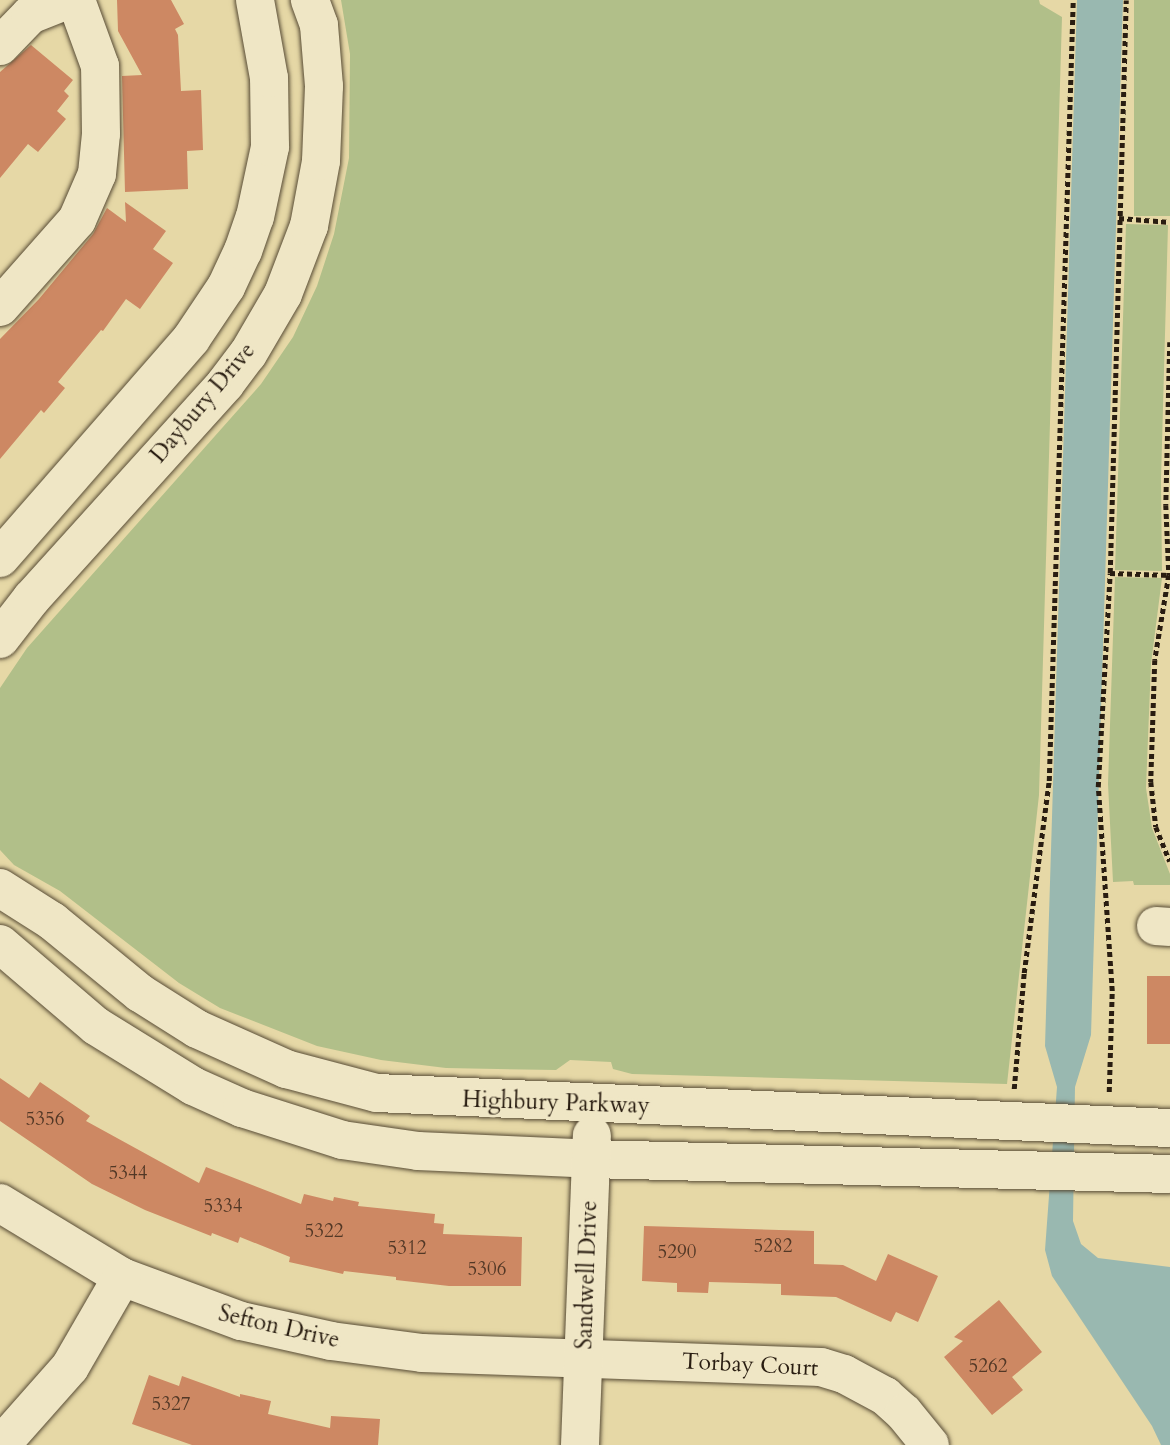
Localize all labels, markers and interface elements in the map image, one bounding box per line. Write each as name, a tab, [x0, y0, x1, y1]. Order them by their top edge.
street label: Daybury Drive	[145, 337, 261, 469]
street label: Highbury Parkway	[462, 1086, 650, 1120]
house number: 5356	[26, 1109, 64, 1131]
house number: 5344	[109, 1163, 147, 1185]
house number: 5334	[204, 1196, 242, 1218]
street label: Sandwell Drive	[571, 1200, 603, 1350]
house number: 5322	[305, 1221, 343, 1243]
house number: 5282	[754, 1236, 792, 1258]
house number: 5312	[388, 1238, 426, 1260]
house number: 5290	[658, 1242, 696, 1264]
house number: 5306	[468, 1259, 506, 1281]
street label: Sefton Drive	[216, 1300, 342, 1354]
street label: Torbay Court	[681, 1348, 819, 1382]
house number: 5262	[969, 1356, 1007, 1378]
house number: 5327	[152, 1394, 190, 1416]

